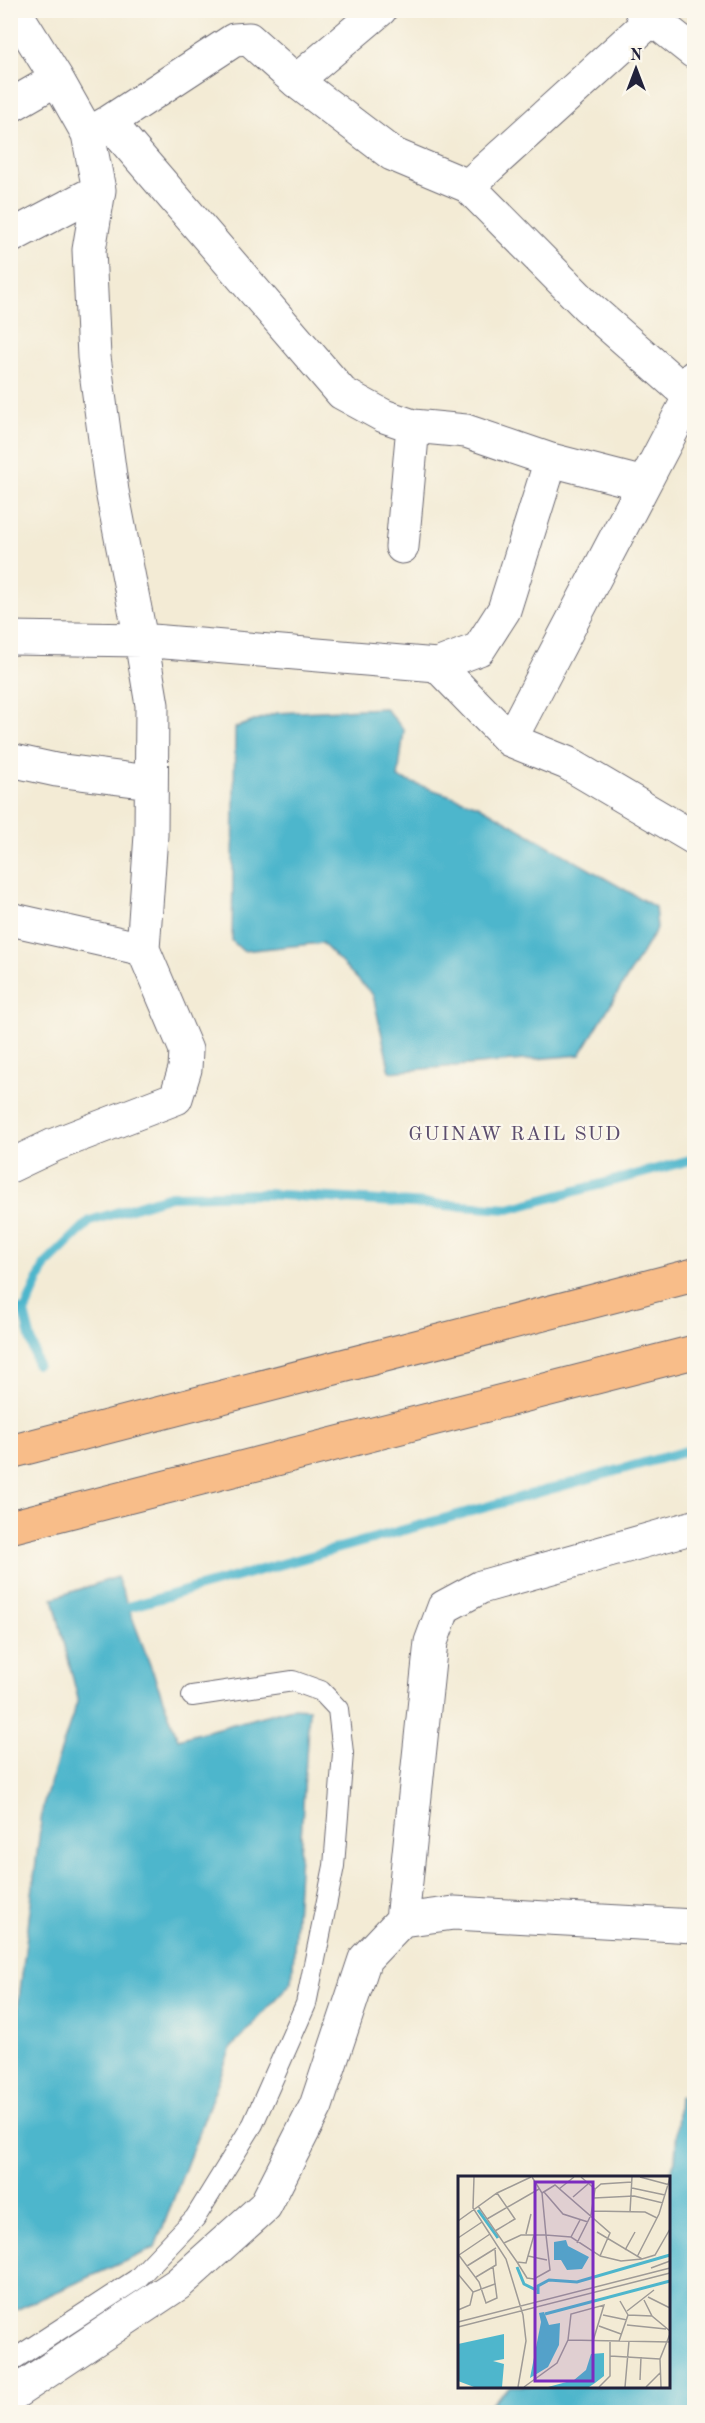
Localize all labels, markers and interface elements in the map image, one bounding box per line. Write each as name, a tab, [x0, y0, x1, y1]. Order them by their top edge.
north arrow	[606, 39, 666, 99]
text: N	[630, 48, 643, 64]
district label: GUINAW RAIL SUD	[408, 1125, 622, 1145]
inset map	[458, 2176, 669, 2387]

